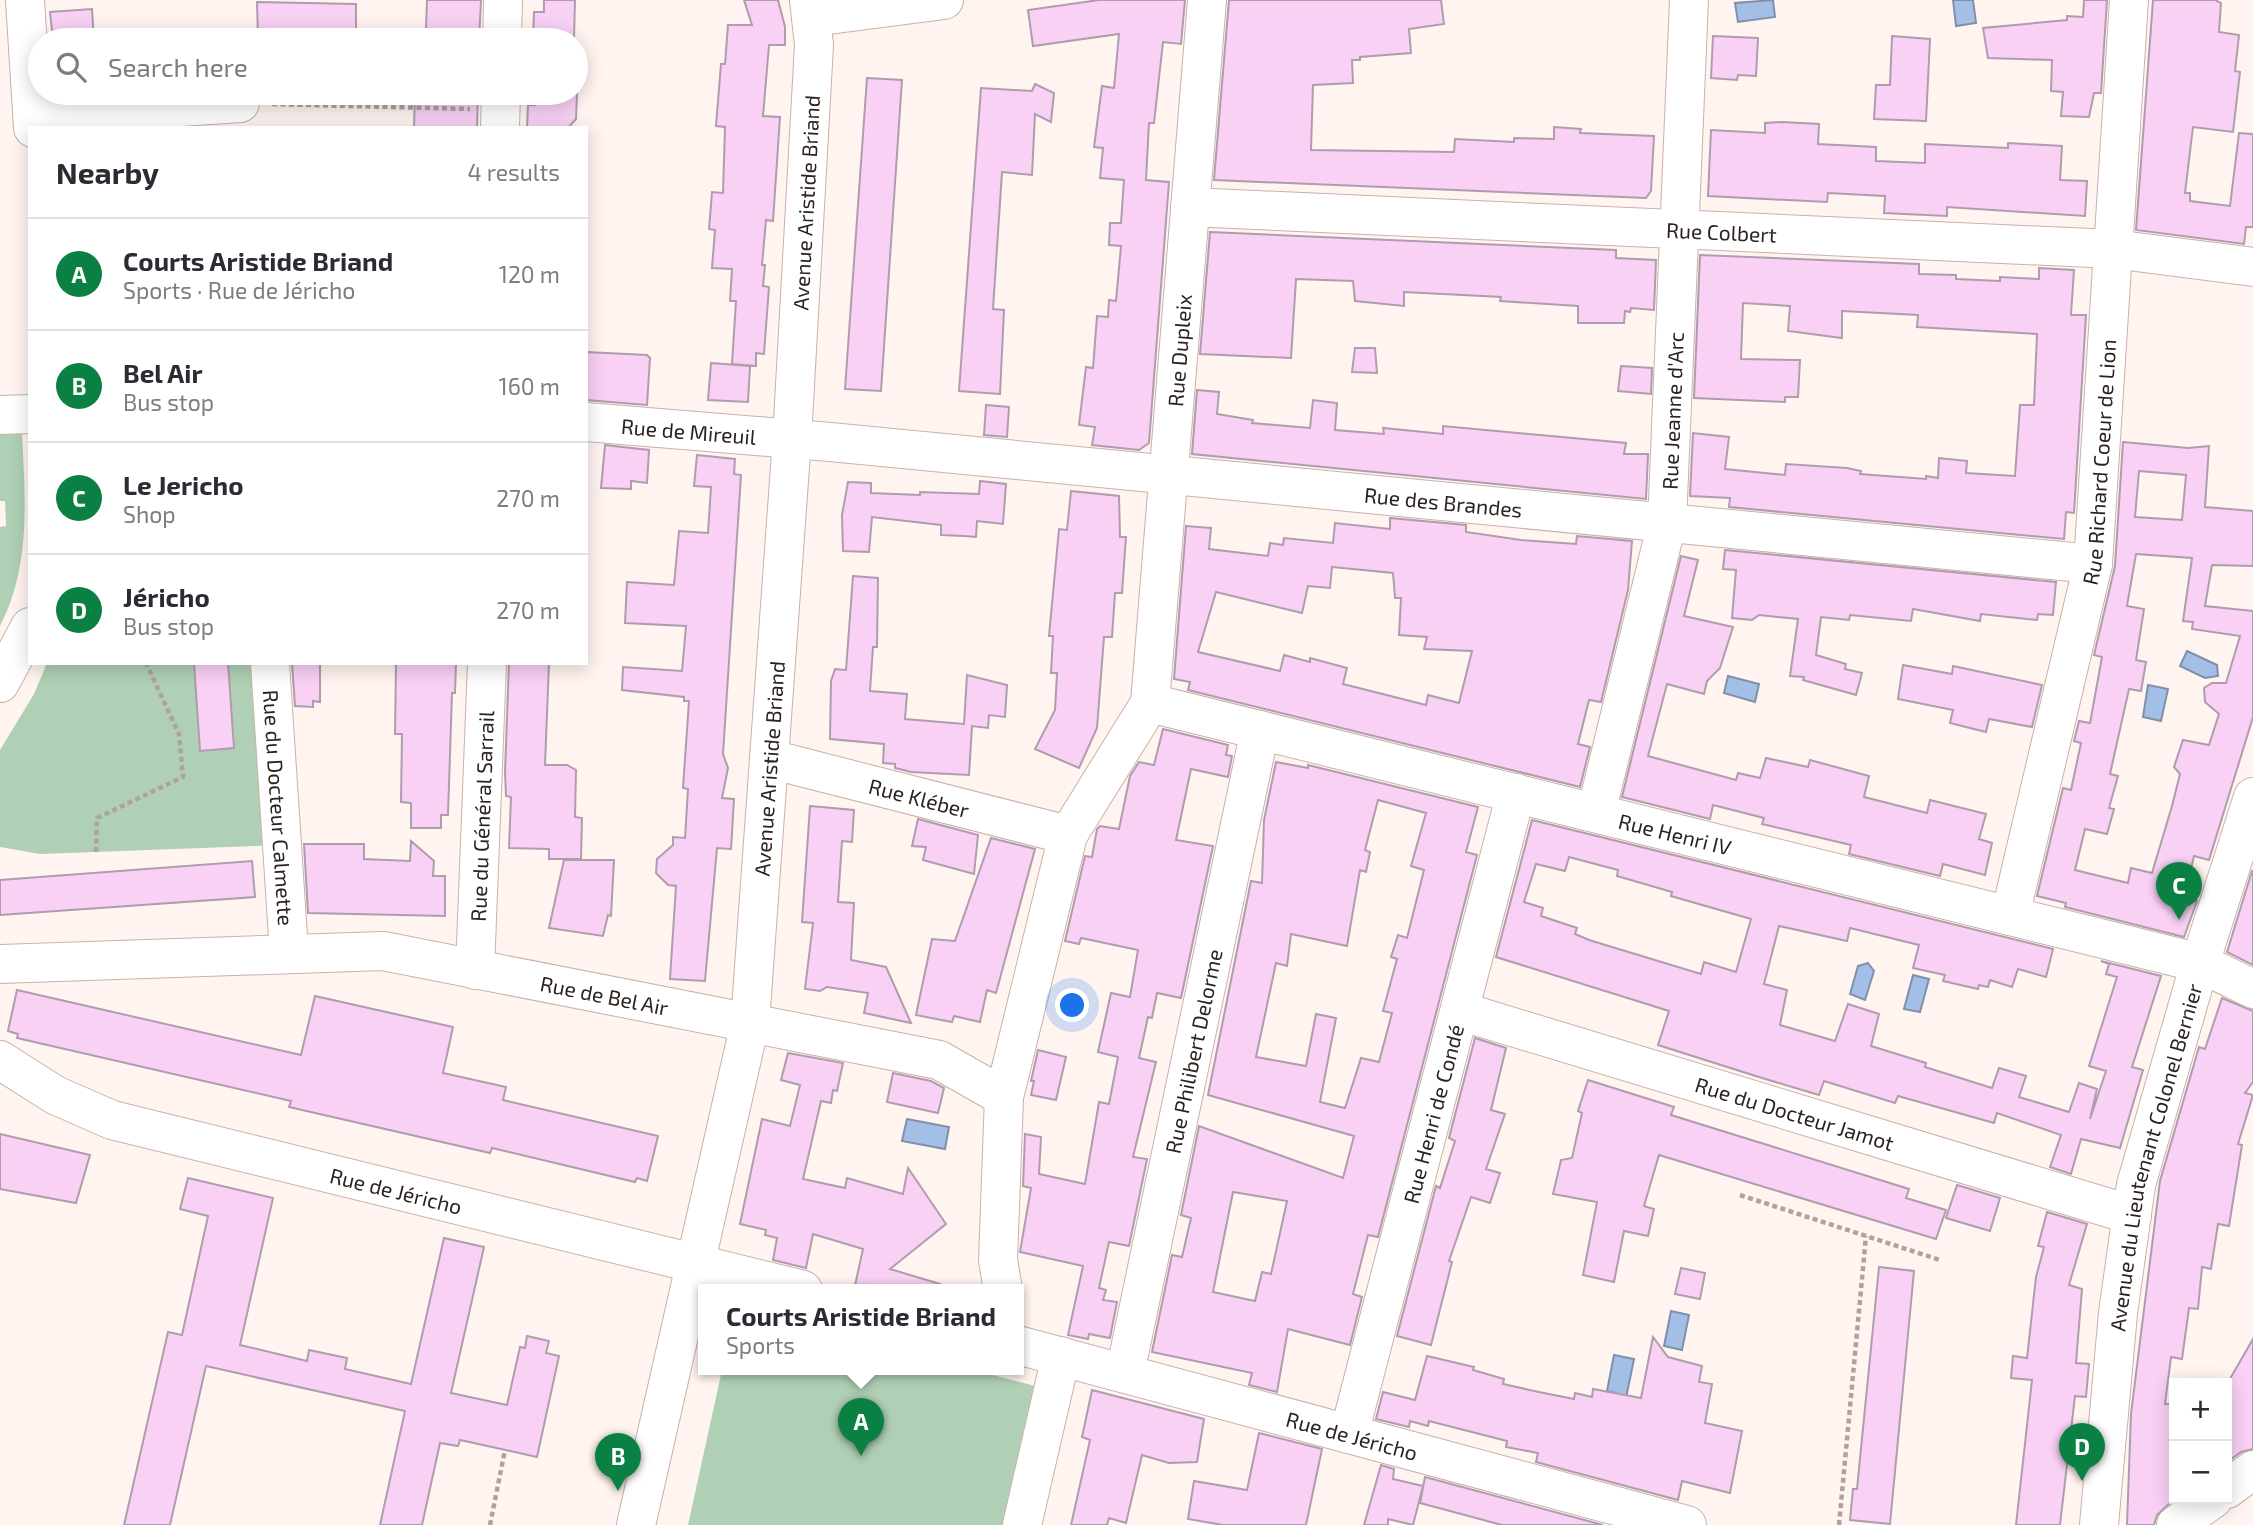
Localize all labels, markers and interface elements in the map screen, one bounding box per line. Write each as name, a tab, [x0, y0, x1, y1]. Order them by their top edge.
search box	[28, 28, 588, 105]
icon: search	[52, 48, 90, 86]
text: Search here	[108, 51, 248, 82]
street label: Avenue Aristide Briand	[787, 94, 824, 311]
text: Nearby	[56, 154, 159, 190]
text: 4 results	[468, 158, 560, 186]
street label: Rue Colbert	[1666, 216, 1777, 246]
text: Courts Aristide Briand	[123, 245, 393, 276]
text: A	[71, 260, 87, 288]
text: 120 m	[499, 260, 560, 288]
text: Sports · Rue de Jéricho	[123, 276, 355, 304]
street label: Rue Dupleix	[1162, 293, 1196, 408]
street label: Rue Jeanne d'Arc	[1656, 331, 1688, 490]
street label: Rue Richard Coeur de Lion	[2076, 338, 2120, 587]
text: Bel Air	[123, 357, 203, 388]
text: B	[72, 372, 86, 400]
text: 160 m	[499, 372, 560, 400]
text: Bus stop	[123, 388, 214, 416]
street label: Rue de Mireuil	[620, 412, 758, 448]
text: Le Jericho	[123, 469, 244, 500]
street label: Rue des Brandes	[1363, 481, 1524, 521]
text: C	[72, 484, 86, 512]
text: 270 m	[496, 484, 560, 512]
text: Shop	[123, 500, 176, 528]
text: Jéricho	[123, 581, 210, 612]
text: D	[71, 596, 87, 624]
text: 270 m	[496, 596, 560, 624]
text: Bus stop	[123, 612, 214, 640]
street label: Avenue Aristide Briand	[748, 660, 789, 877]
street label: Rue du Docteur Calmette	[259, 689, 300, 927]
street label: Rue du Général Sarrail	[464, 709, 498, 922]
street label: Rue Kléber	[866, 772, 973, 822]
street label: Rue Henri IV	[1616, 807, 1734, 859]
pin: C	[2156, 862, 2202, 920]
street label: Rue Philibert Delorme	[1159, 947, 1226, 1155]
street label: Rue de Bel Air	[538, 970, 671, 1019]
street label: Avenue du Lieutenant Colonel Bernier	[2104, 980, 2206, 1332]
your location	[1055, 988, 1089, 1022]
street label: Rue Henri de Condé	[1397, 1021, 1468, 1206]
street label: Rue du Docteur Jamot	[1693, 1071, 1897, 1155]
street label: Rue de Jéricho	[328, 1162, 465, 1218]
popup	[698, 1284, 1024, 1375]
text: Courts Aristide Briand	[726, 1300, 996, 1331]
text: Sports	[726, 1331, 795, 1359]
map controls	[2169, 1378, 2232, 1504]
button: +	[2169, 1378, 2232, 1441]
pin: A	[838, 1398, 884, 1456]
street label: Rue de Jéricho	[1284, 1405, 1421, 1465]
pin: D	[2059, 1423, 2105, 1481]
pin: B	[595, 1433, 641, 1491]
button: −	[2169, 1441, 2232, 1504]

